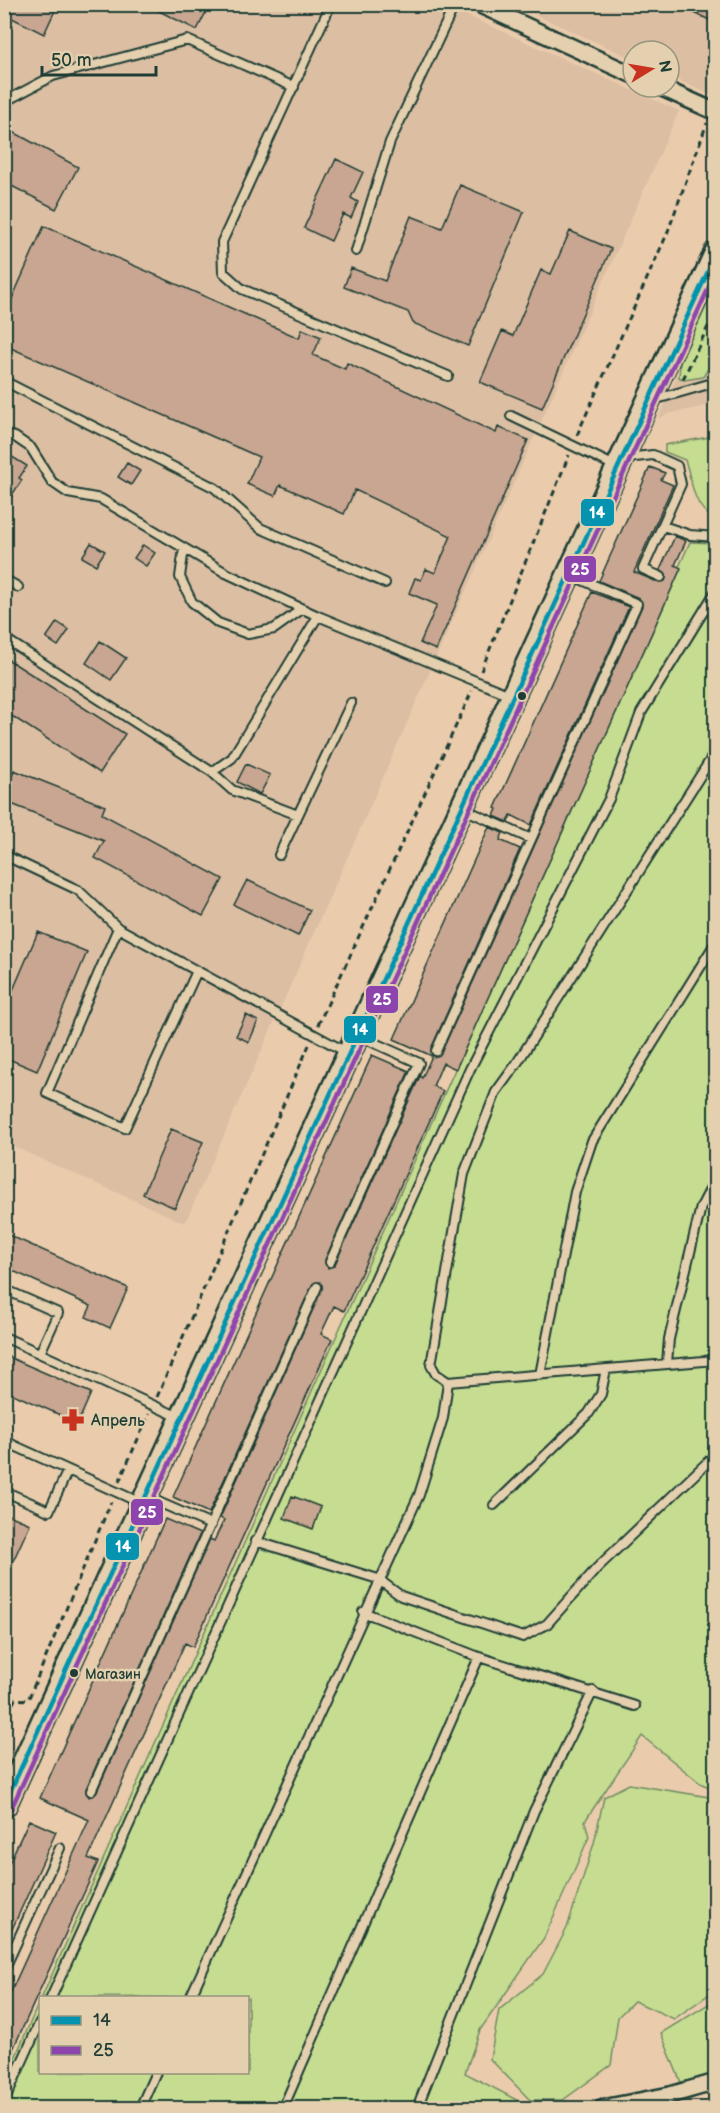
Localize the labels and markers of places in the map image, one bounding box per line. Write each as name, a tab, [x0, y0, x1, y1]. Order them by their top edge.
unlabelled marker	[516, 690, 528, 702]
pharmacy icon: Апрель	[60, 1407, 86, 1433]
place label: Апрель	[90, 1412, 145, 1431]
place label: Магазин	[85, 1666, 141, 1683]
marker: Магазин	[68, 1667, 80, 1679]

